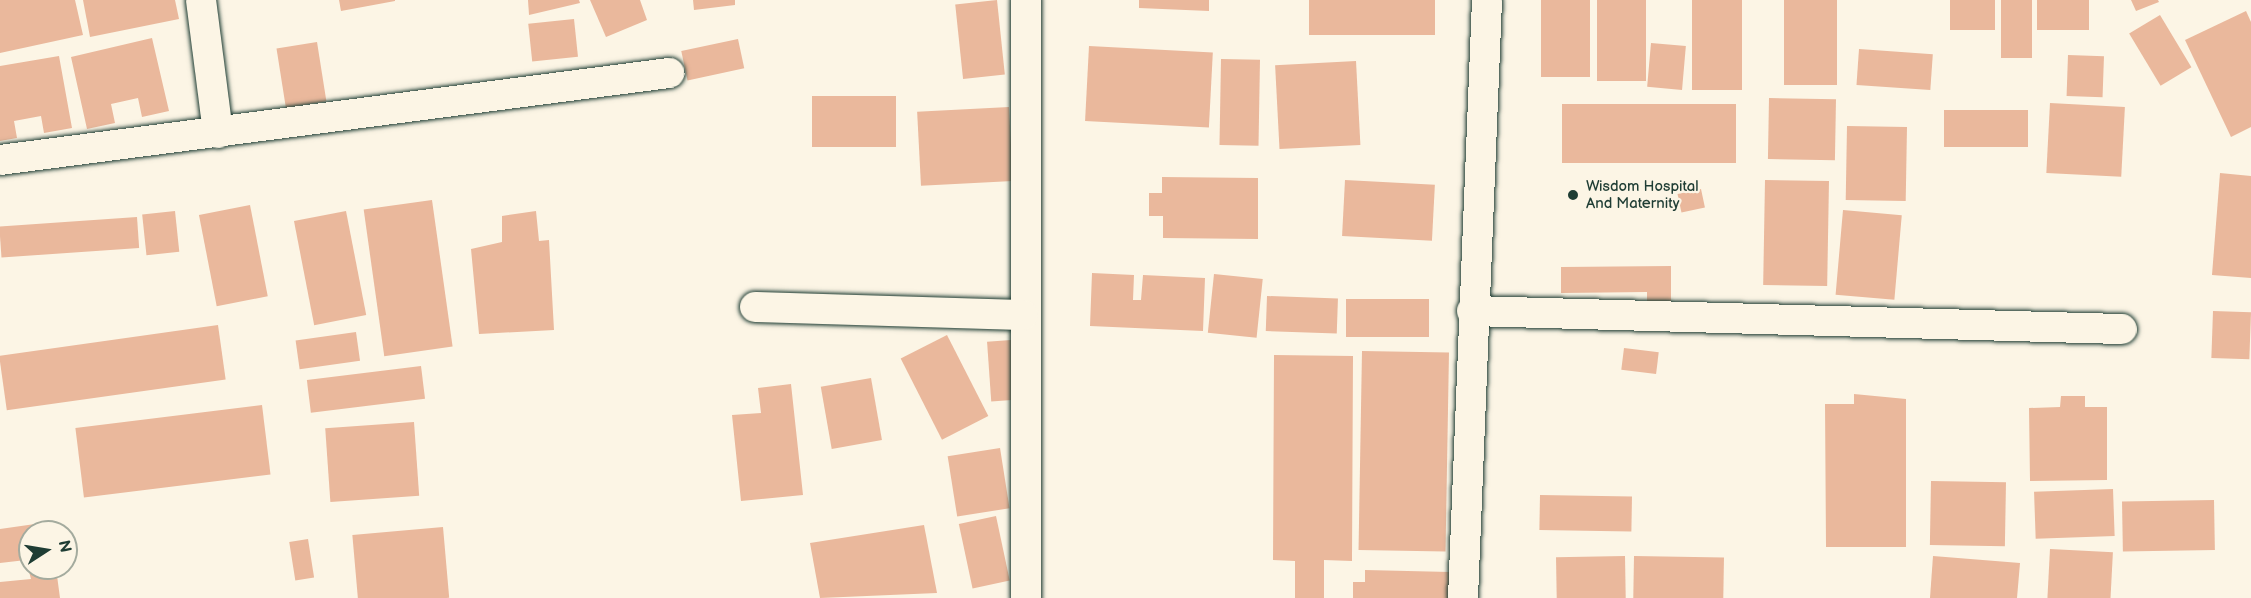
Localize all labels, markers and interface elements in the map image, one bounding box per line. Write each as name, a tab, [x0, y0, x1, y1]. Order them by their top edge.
place label: Wisdom Hospital And Maternity	[1586, 177, 1699, 212]
marker: Wisdom Hospital And Maternity	[1564, 186, 1582, 204]
north arrow	[18, 520, 78, 580]
text: N	[54, 539, 75, 554]

